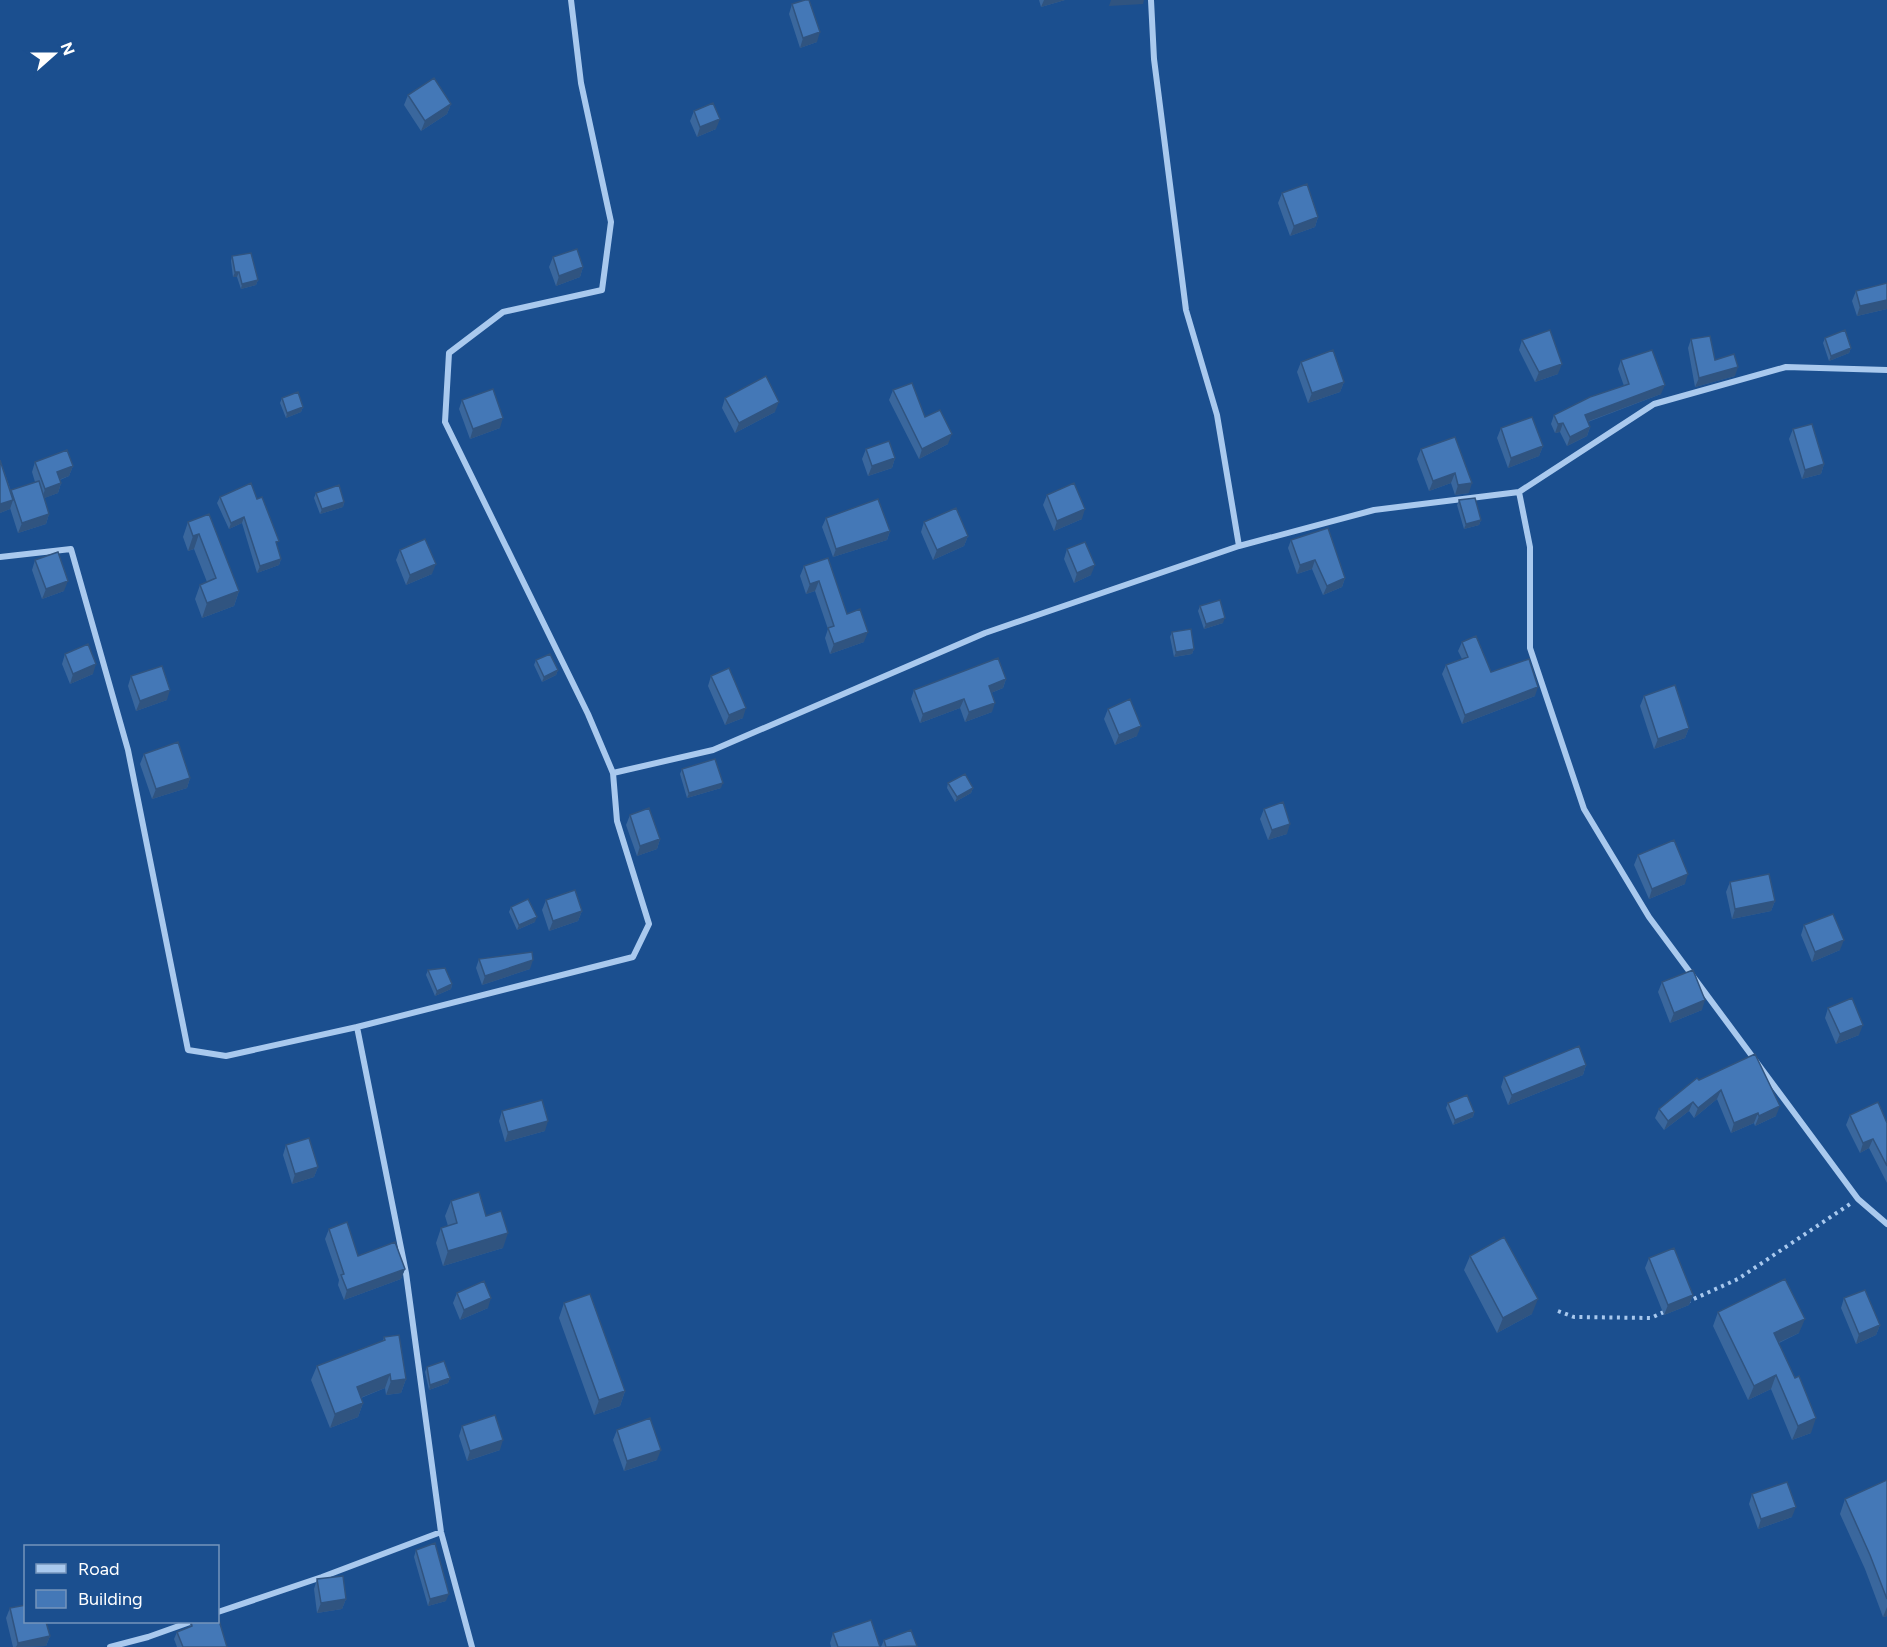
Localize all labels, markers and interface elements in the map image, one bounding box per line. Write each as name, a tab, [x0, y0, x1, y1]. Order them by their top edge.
north arrow	[24, 24, 84, 84]
text: N	[56, 40, 79, 58]
legend	[24, 1545, 219, 1623]
text: Road	[78, 1558, 119, 1580]
text: Building	[78, 1588, 143, 1610]

